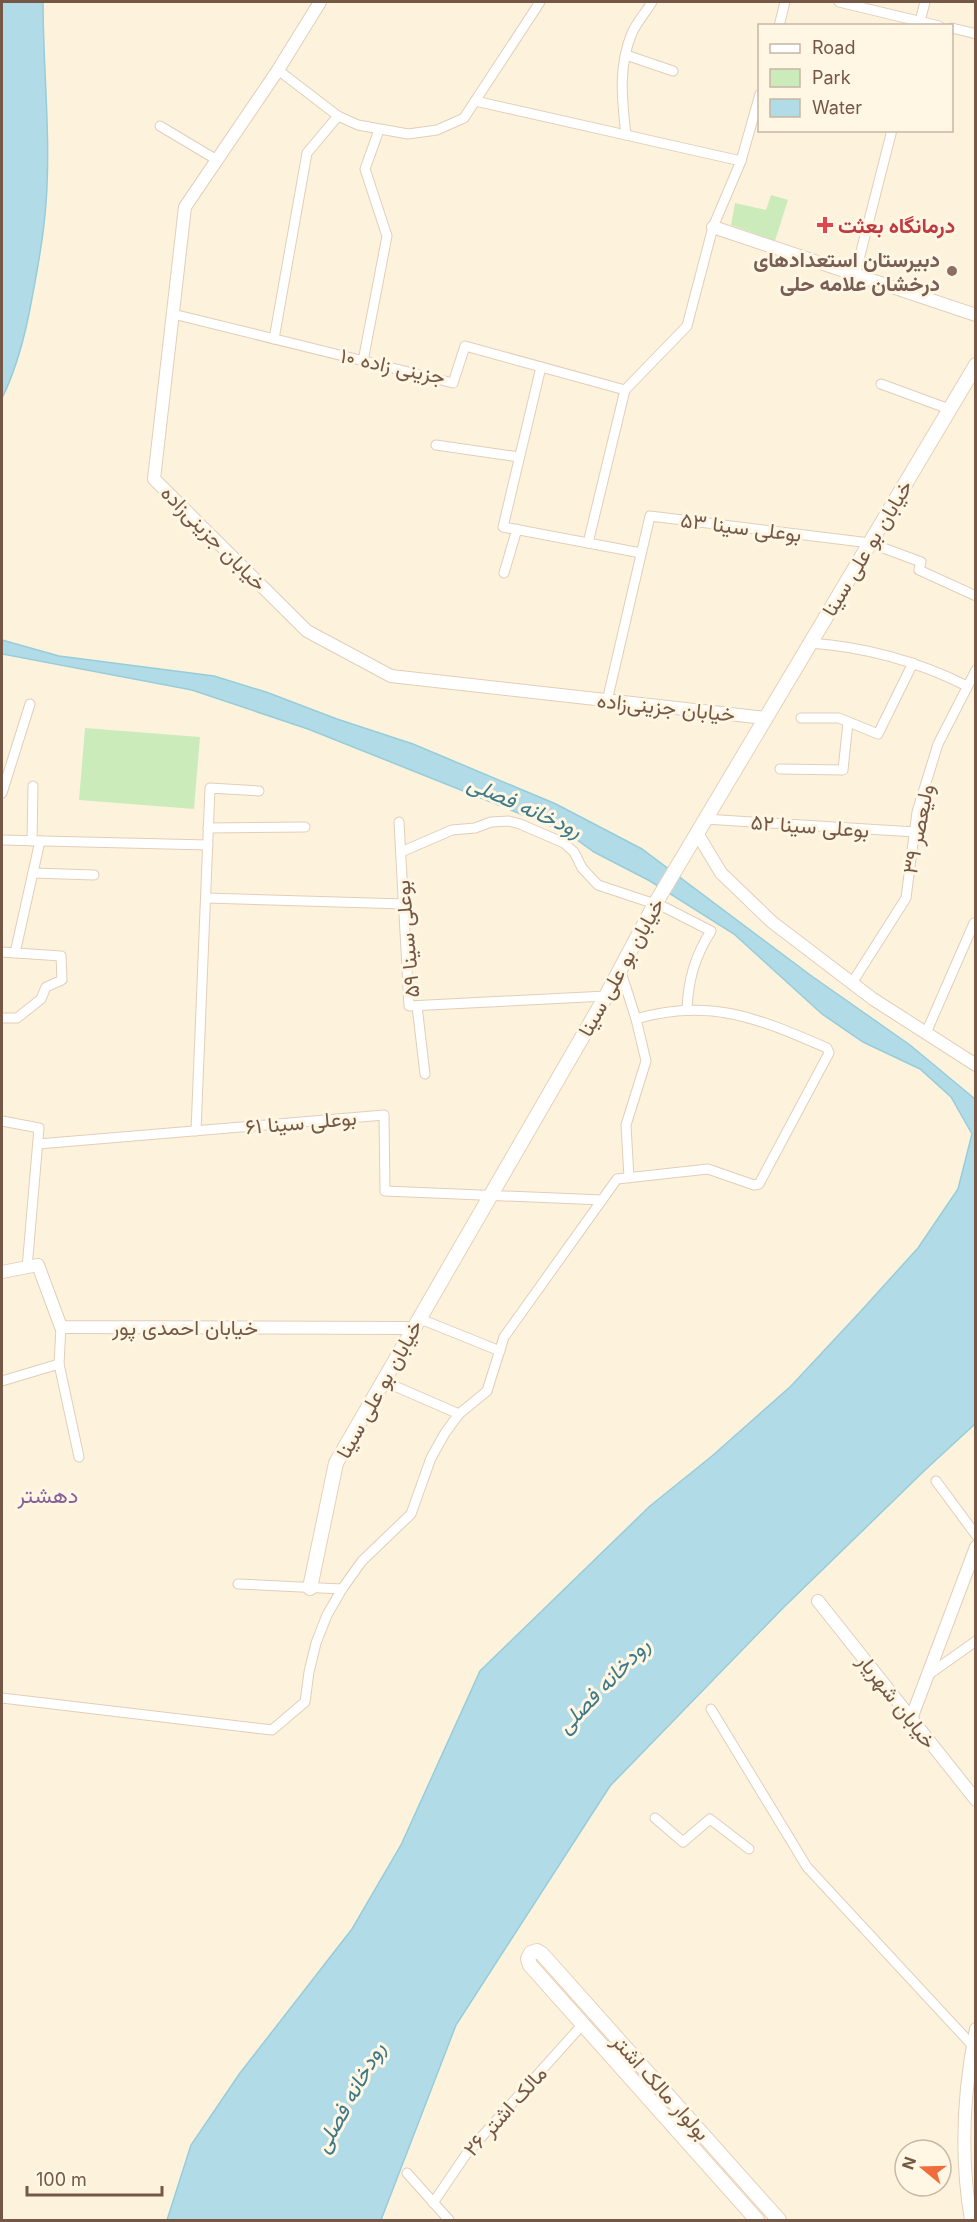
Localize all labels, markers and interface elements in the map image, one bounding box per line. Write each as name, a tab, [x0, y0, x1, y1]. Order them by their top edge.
legend	[758, 24, 953, 132]
text: Road	[812, 37, 855, 58]
text: Park	[812, 67, 851, 88]
text: Water	[812, 97, 862, 118]
place label: درمانگاه بعثت	[838, 213, 955, 239]
marker: درمانگاه بعثت	[816, 216, 834, 234]
place label: دبیرستان استعدادهای درخشان علامه حلی	[753, 247, 940, 297]
marker: دبیرستان استعدادهای درخشان علامه حلی	[945, 264, 959, 278]
street label: جزینی زاده ۱۰	[338, 343, 448, 390]
street label: خیابان بو علی سینا	[817, 475, 918, 621]
street label: خیابان جزینی‌زاده	[155, 480, 272, 597]
street label: بوعلی سینا ۵۳	[679, 507, 803, 548]
street label: خیابان جزینی‌زاده	[596, 687, 736, 728]
water label: رودخانه فصلی	[464, 769, 586, 844]
street label: ولیعصر ۳۹	[897, 782, 940, 876]
street label: بوعلی سینا ۵۲	[750, 809, 870, 844]
street label: بوعلی سینا ۵۹	[389, 879, 426, 999]
street label: خیابان بو علی سینا	[573, 893, 670, 1041]
street label: بوعلی سینا ۶۱	[244, 1105, 358, 1140]
street label: خیابان احمدی پور	[111, 1315, 258, 1342]
street label: خیابان بو علی سینا	[331, 1315, 428, 1463]
district label: دهشتر	[17, 1482, 78, 1509]
water label: رودخانه فصلی	[551, 1632, 656, 1739]
street label: خیابان شهریار	[851, 1648, 942, 1754]
street label: بولوار مالک اشتر	[605, 2028, 715, 2146]
water label: رودخانه فصلی	[308, 2037, 391, 2157]
street label: مالک اشتر ۲۶	[458, 2061, 553, 2162]
north arrow	[893, 2138, 953, 2198]
text: N	[897, 2154, 920, 2172]
scale bar	[27, 2159, 162, 2197]
text: 100 m	[36, 2169, 87, 2190]

